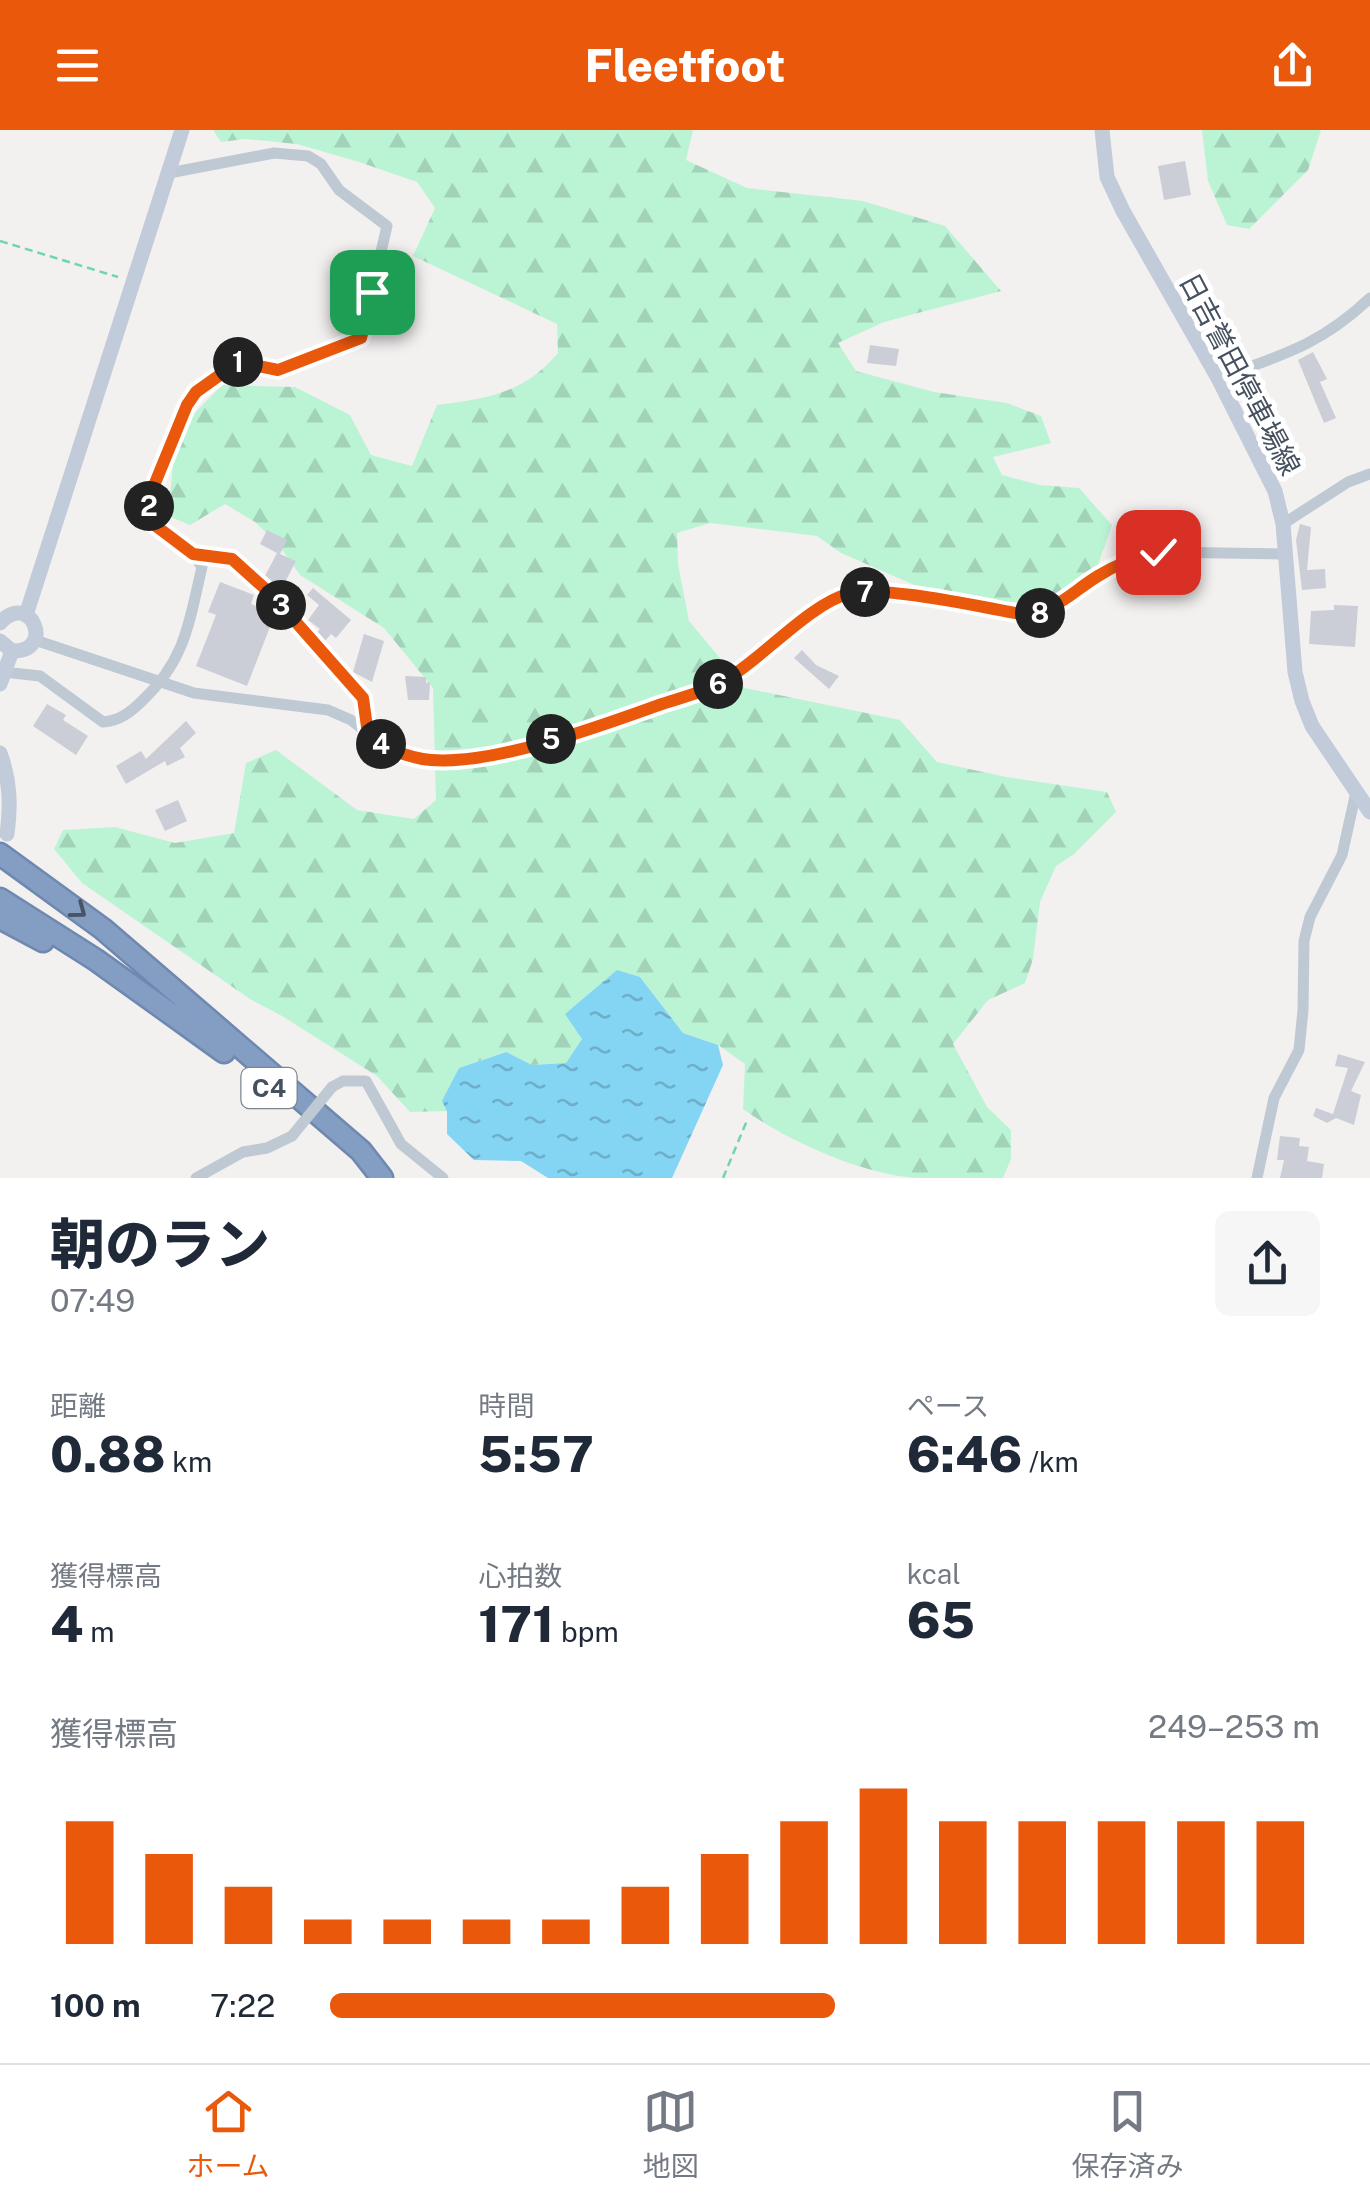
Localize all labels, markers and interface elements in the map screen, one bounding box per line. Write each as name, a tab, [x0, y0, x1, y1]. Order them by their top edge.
icon: menu	[50, 38, 105, 93]
icon: share	[1265, 38, 1320, 93]
text: Fleetfoot	[585, 39, 785, 92]
pin	[330, 250, 415, 335]
icon: arrive	[345, 265, 400, 320]
street label: 日吉誉田停車場線	[1173, 267, 1308, 480]
pin: 1	[213, 337, 263, 387]
text: 1	[232, 345, 244, 378]
pin: 2	[124, 481, 174, 531]
text: 2	[140, 489, 158, 522]
pin	[1116, 510, 1201, 595]
icon: check	[1131, 525, 1186, 580]
pin: 7	[840, 567, 890, 617]
text: 7	[856, 575, 874, 608]
pin: 3	[256, 580, 306, 630]
text: 3	[272, 588, 290, 621]
pin: 8	[1015, 588, 1065, 638]
text: 8	[1031, 596, 1049, 629]
pin: 6	[693, 659, 743, 709]
text: 6	[709, 667, 727, 700]
pin: 5	[526, 714, 576, 764]
pin: 4	[356, 719, 406, 769]
text: 5	[542, 722, 560, 755]
text: 4	[372, 727, 390, 760]
one-way arrow	[68, 899, 86, 916]
road number: C4	[242, 1068, 296, 1108]
button: share	[1215, 1211, 1320, 1316]
text: 朝のラン	[50, 1212, 270, 1276]
text: 07:49	[50, 1282, 135, 1319]
text: 距離	[50, 1389, 106, 1422]
text: 時間	[478, 1389, 534, 1422]
text: ペース	[907, 1389, 989, 1422]
text: 0.88	[50, 1424, 166, 1483]
text: 5:57	[478, 1424, 594, 1483]
text: 6:46	[907, 1424, 1022, 1483]
text: km	[166, 1445, 212, 1478]
text: /km	[1022, 1445, 1079, 1478]
text: kcal	[907, 1557, 961, 1590]
text: 獲得標高	[50, 1559, 162, 1592]
text: 心拍数	[478, 1559, 562, 1592]
text: 65	[907, 1590, 975, 1649]
text: 4	[50, 1594, 83, 1653]
text: 171	[478, 1594, 554, 1653]
text: m	[83, 1615, 114, 1648]
text: bpm	[554, 1615, 619, 1648]
text: 249–253 m	[1148, 1708, 1320, 1745]
text: 獲得標高	[50, 1715, 178, 1752]
text: 100 m	[50, 1987, 141, 2024]
text: 7:22	[210, 1987, 275, 2024]
tab: ホーム	[186, 2084, 270, 2184]
tab: 地図	[643, 2084, 699, 2184]
tab: 保存済み	[1071, 2084, 1184, 2184]

